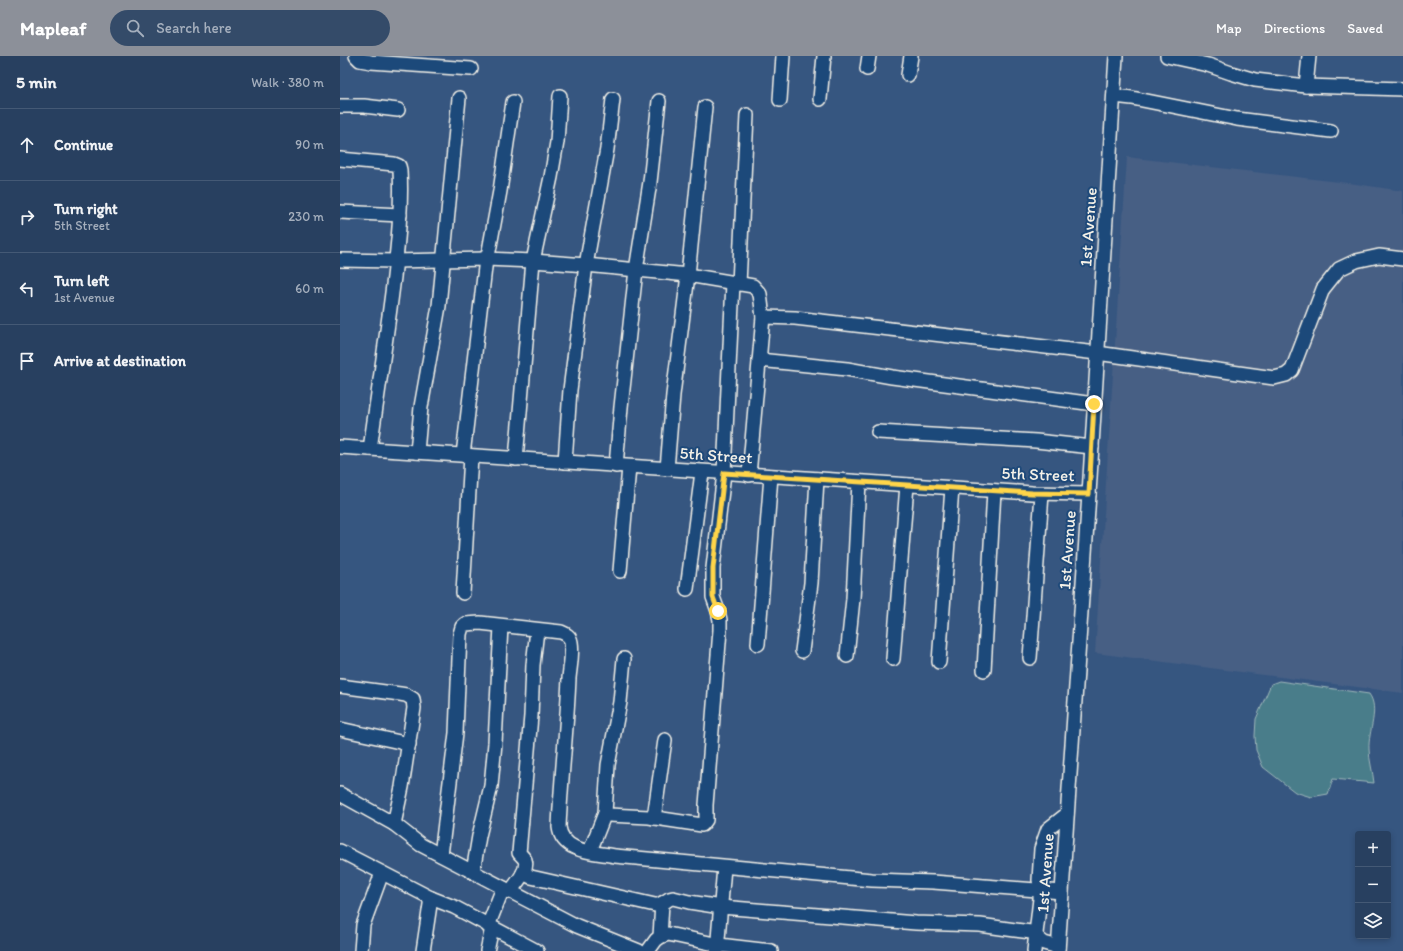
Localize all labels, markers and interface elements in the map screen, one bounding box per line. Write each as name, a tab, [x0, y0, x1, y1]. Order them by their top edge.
search box	[110, 10, 390, 46]
text: Mapleaf	[20, 17, 86, 40]
icon: search	[124, 17, 146, 39]
text: Search here	[156, 19, 232, 37]
text: Map	[1216, 20, 1242, 37]
text: Directions	[1264, 20, 1325, 37]
text: Saved	[1347, 20, 1383, 37]
text: 5 min	[16, 72, 56, 92]
text: Walk · 380 m	[251, 75, 324, 90]
icon: ahead	[16, 134, 38, 156]
text: Continue	[54, 136, 113, 154]
text: 90 m	[295, 137, 324, 152]
street label: 1st Avenue	[1075, 187, 1101, 267]
text: Turn right	[54, 200, 118, 218]
icon: right	[16, 206, 38, 228]
text: 230 m	[288, 209, 324, 224]
text: 5th Street	[54, 218, 110, 233]
text: Turn left	[54, 272, 109, 290]
icon: left	[16, 278, 38, 300]
text: 60 m	[295, 281, 324, 296]
text: 1st Avenue	[54, 290, 115, 305]
icon: arrive	[16, 350, 38, 372]
text: Arrive at destination	[54, 352, 186, 370]
route end	[1085, 395, 1103, 413]
street label: 5th Street	[679, 442, 754, 468]
street label: 5th Street	[1001, 463, 1075, 485]
street label: 1st Avenue	[1054, 510, 1080, 590]
route start	[709, 602, 727, 620]
map controls	[1355, 831, 1391, 939]
button: +	[1355, 831, 1391, 867]
street label: 1st Avenue	[1032, 833, 1058, 913]
button: −	[1355, 867, 1391, 903]
button: layers	[1355, 903, 1391, 939]

